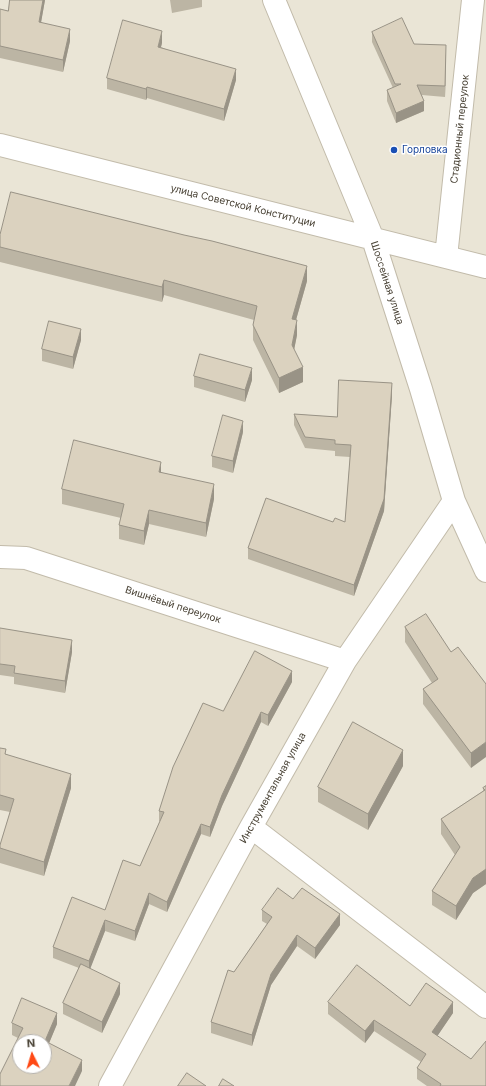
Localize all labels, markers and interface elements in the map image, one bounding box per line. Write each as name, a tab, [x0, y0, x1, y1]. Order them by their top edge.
street label: Стадионный переулок	[448, 74, 472, 184]
place label: Горловка	[402, 144, 448, 156]
marker: Горловка	[389, 145, 399, 155]
street label: улица Советской Конституции	[169, 182, 317, 230]
street label: Шоссейная улица	[368, 240, 406, 326]
street label: Вишнёвый переулок	[124, 584, 222, 626]
street label: Инструментальная улица	[237, 730, 309, 846]
north arrow	[12, 1034, 52, 1074]
text: N	[26, 1036, 36, 1050]

